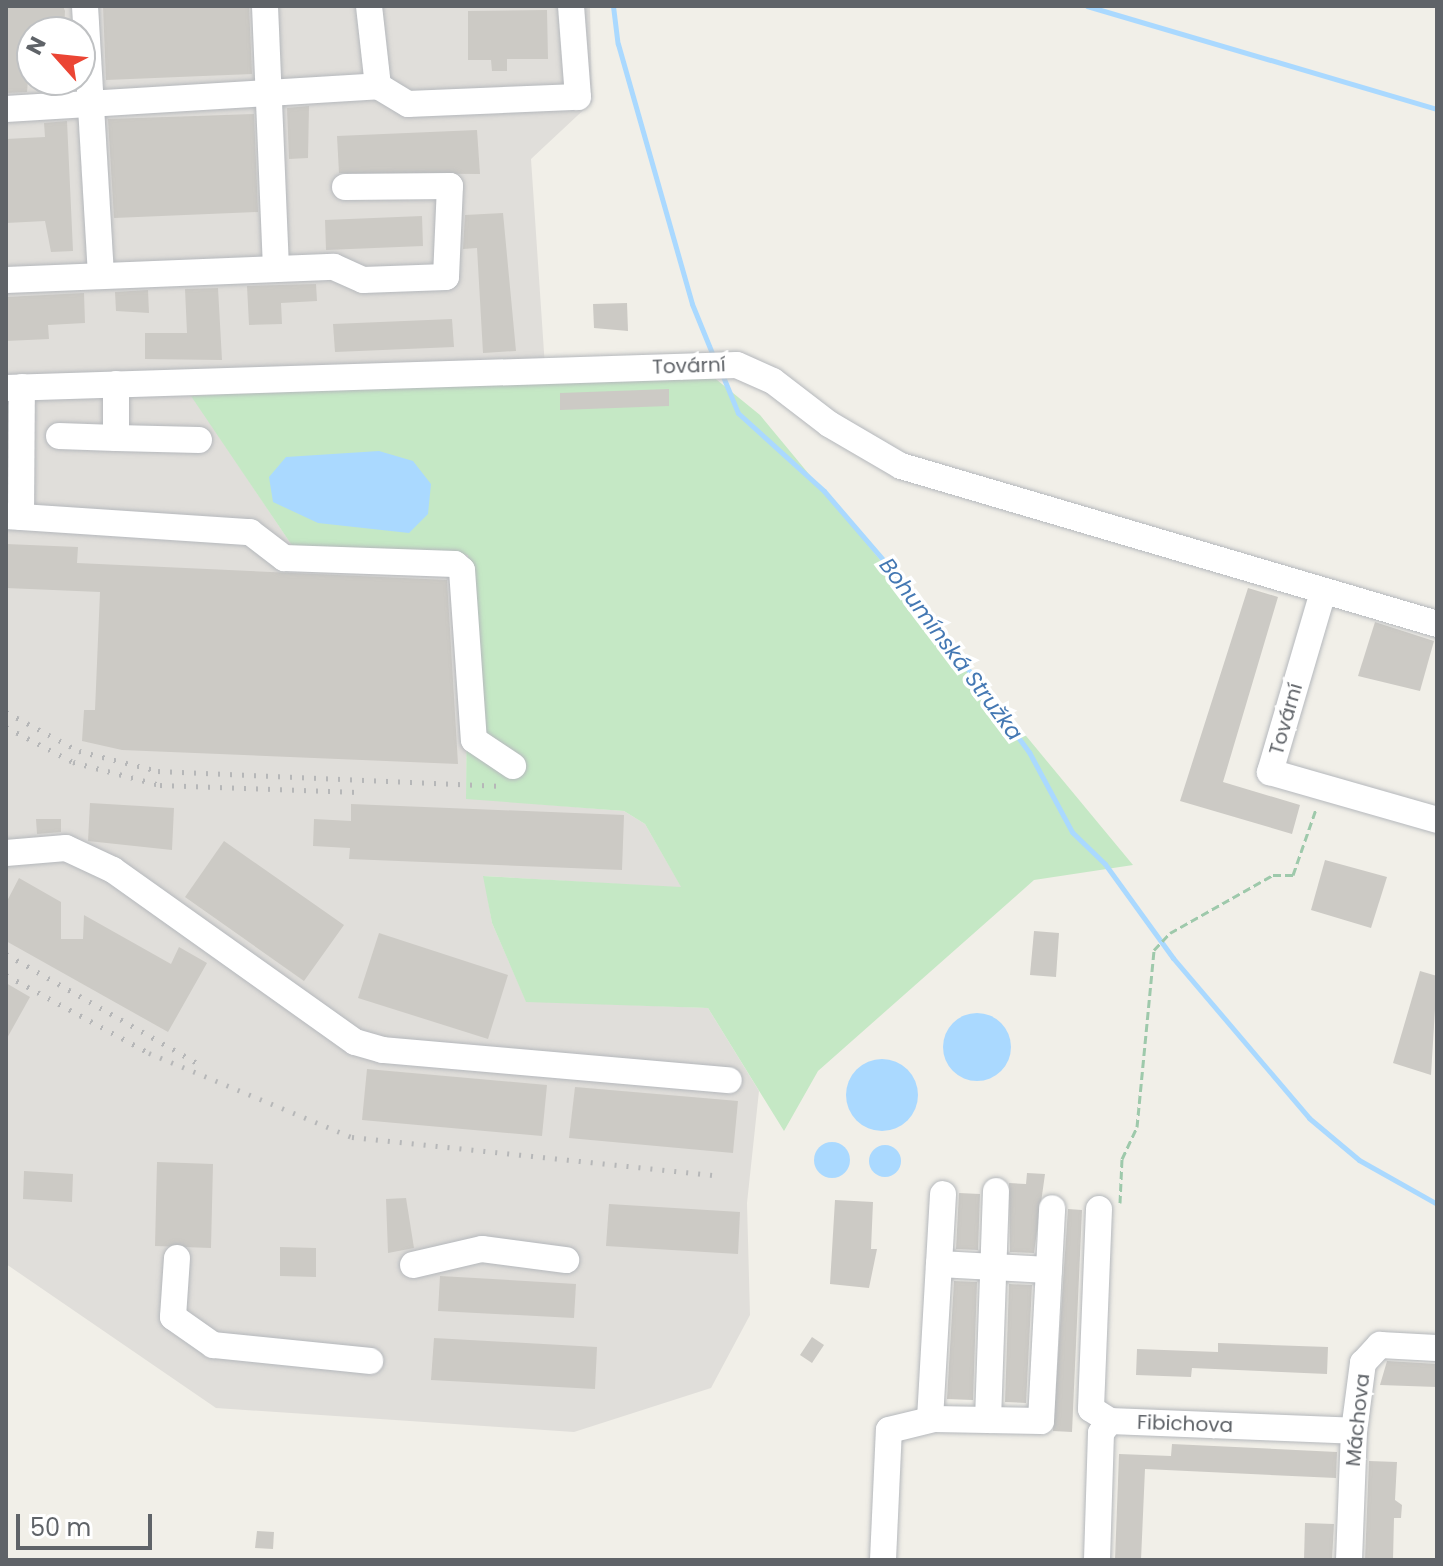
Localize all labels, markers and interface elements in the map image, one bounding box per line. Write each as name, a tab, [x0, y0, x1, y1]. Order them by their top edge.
north arrow	[16, 16, 96, 96]
text: N	[18, 31, 54, 60]
street label: Tovární	[652, 353, 726, 379]
water label: Bohumínská Stružka	[874, 553, 1028, 745]
street label: Tovární	[1264, 680, 1308, 758]
street label: Máchova	[1341, 1372, 1375, 1468]
street label: Fibichova	[1137, 1410, 1233, 1438]
scale bar	[20, 1498, 156, 1548]
text: 50 m	[30, 1511, 91, 1544]

